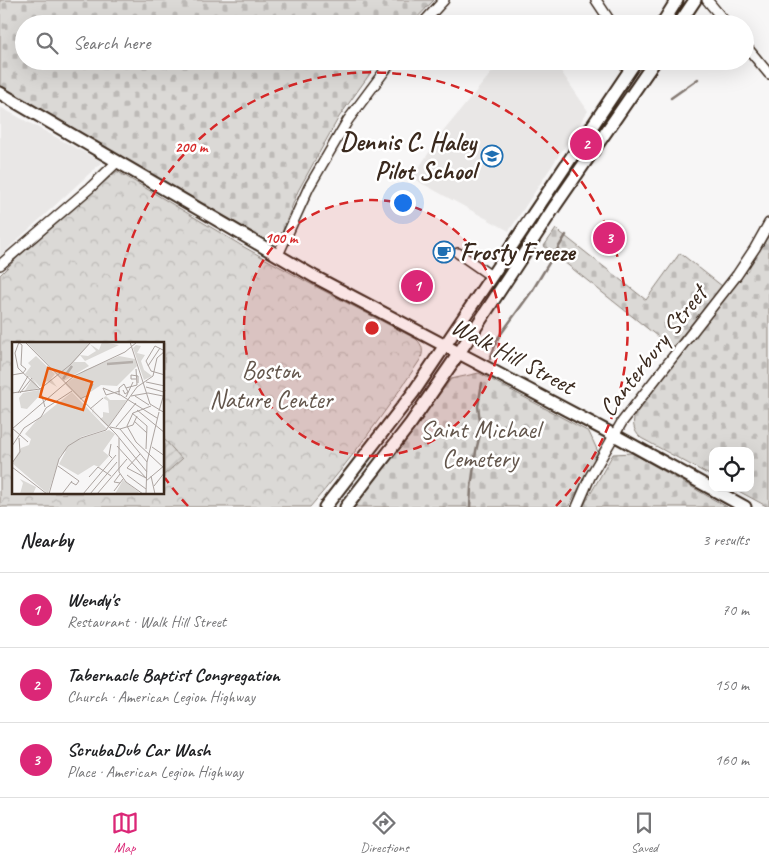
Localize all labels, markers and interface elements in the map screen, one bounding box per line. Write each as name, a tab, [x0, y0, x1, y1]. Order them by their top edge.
search box	[15, 15, 754, 70]
icon: search	[33, 29, 61, 57]
text: Search here	[73, 31, 150, 55]
pin: 2	[570, 125, 602, 163]
place label: Dennis C. Haley Pilot School	[340, 126, 481, 187]
text: 200 m	[175, 138, 209, 157]
school or university icon: Dennis C. Haley Pilot School	[480, 144, 504, 168]
your location	[390, 190, 416, 216]
pin: 3	[593, 219, 625, 257]
text: 100 m	[265, 229, 299, 248]
place label: Frosty Freeze	[460, 236, 576, 268]
cafe icon: Frosty Freeze	[432, 240, 456, 264]
pin: 1	[401, 267, 433, 305]
street label: Canterbury Street	[592, 276, 716, 423]
street label: Walk Hill Street	[446, 310, 583, 403]
centre of rings	[363, 319, 381, 337]
inset map	[12, 342, 165, 494]
park label: Boston Nature Center	[209, 355, 335, 416]
park label: Saint Michael Cemetery	[420, 414, 545, 475]
map controls	[709, 447, 754, 492]
button: locate	[709, 447, 754, 492]
text: Nearby	[20, 527, 73, 553]
text: 3 results	[702, 530, 749, 550]
text: Wendy's	[67, 588, 119, 612]
text: 1	[32, 600, 40, 620]
text: 70 m	[722, 600, 749, 620]
text: Restaurant · Walk Hill Street	[67, 612, 226, 632]
text: Tabernacle Baptist Congregation	[67, 663, 280, 687]
text: 2	[32, 675, 40, 695]
text: 150 m	[715, 675, 749, 695]
text: Church · American Legion Highway	[67, 687, 255, 707]
text: ScrubaDub Car Wash	[67, 738, 211, 762]
text: 3	[32, 750, 40, 770]
text: 160 m	[715, 750, 749, 770]
text: Place · American Legion Highway	[67, 762, 243, 782]
tab: Map	[111, 809, 139, 856]
tab: Directions	[360, 809, 409, 856]
tab: Saved	[630, 809, 658, 856]

